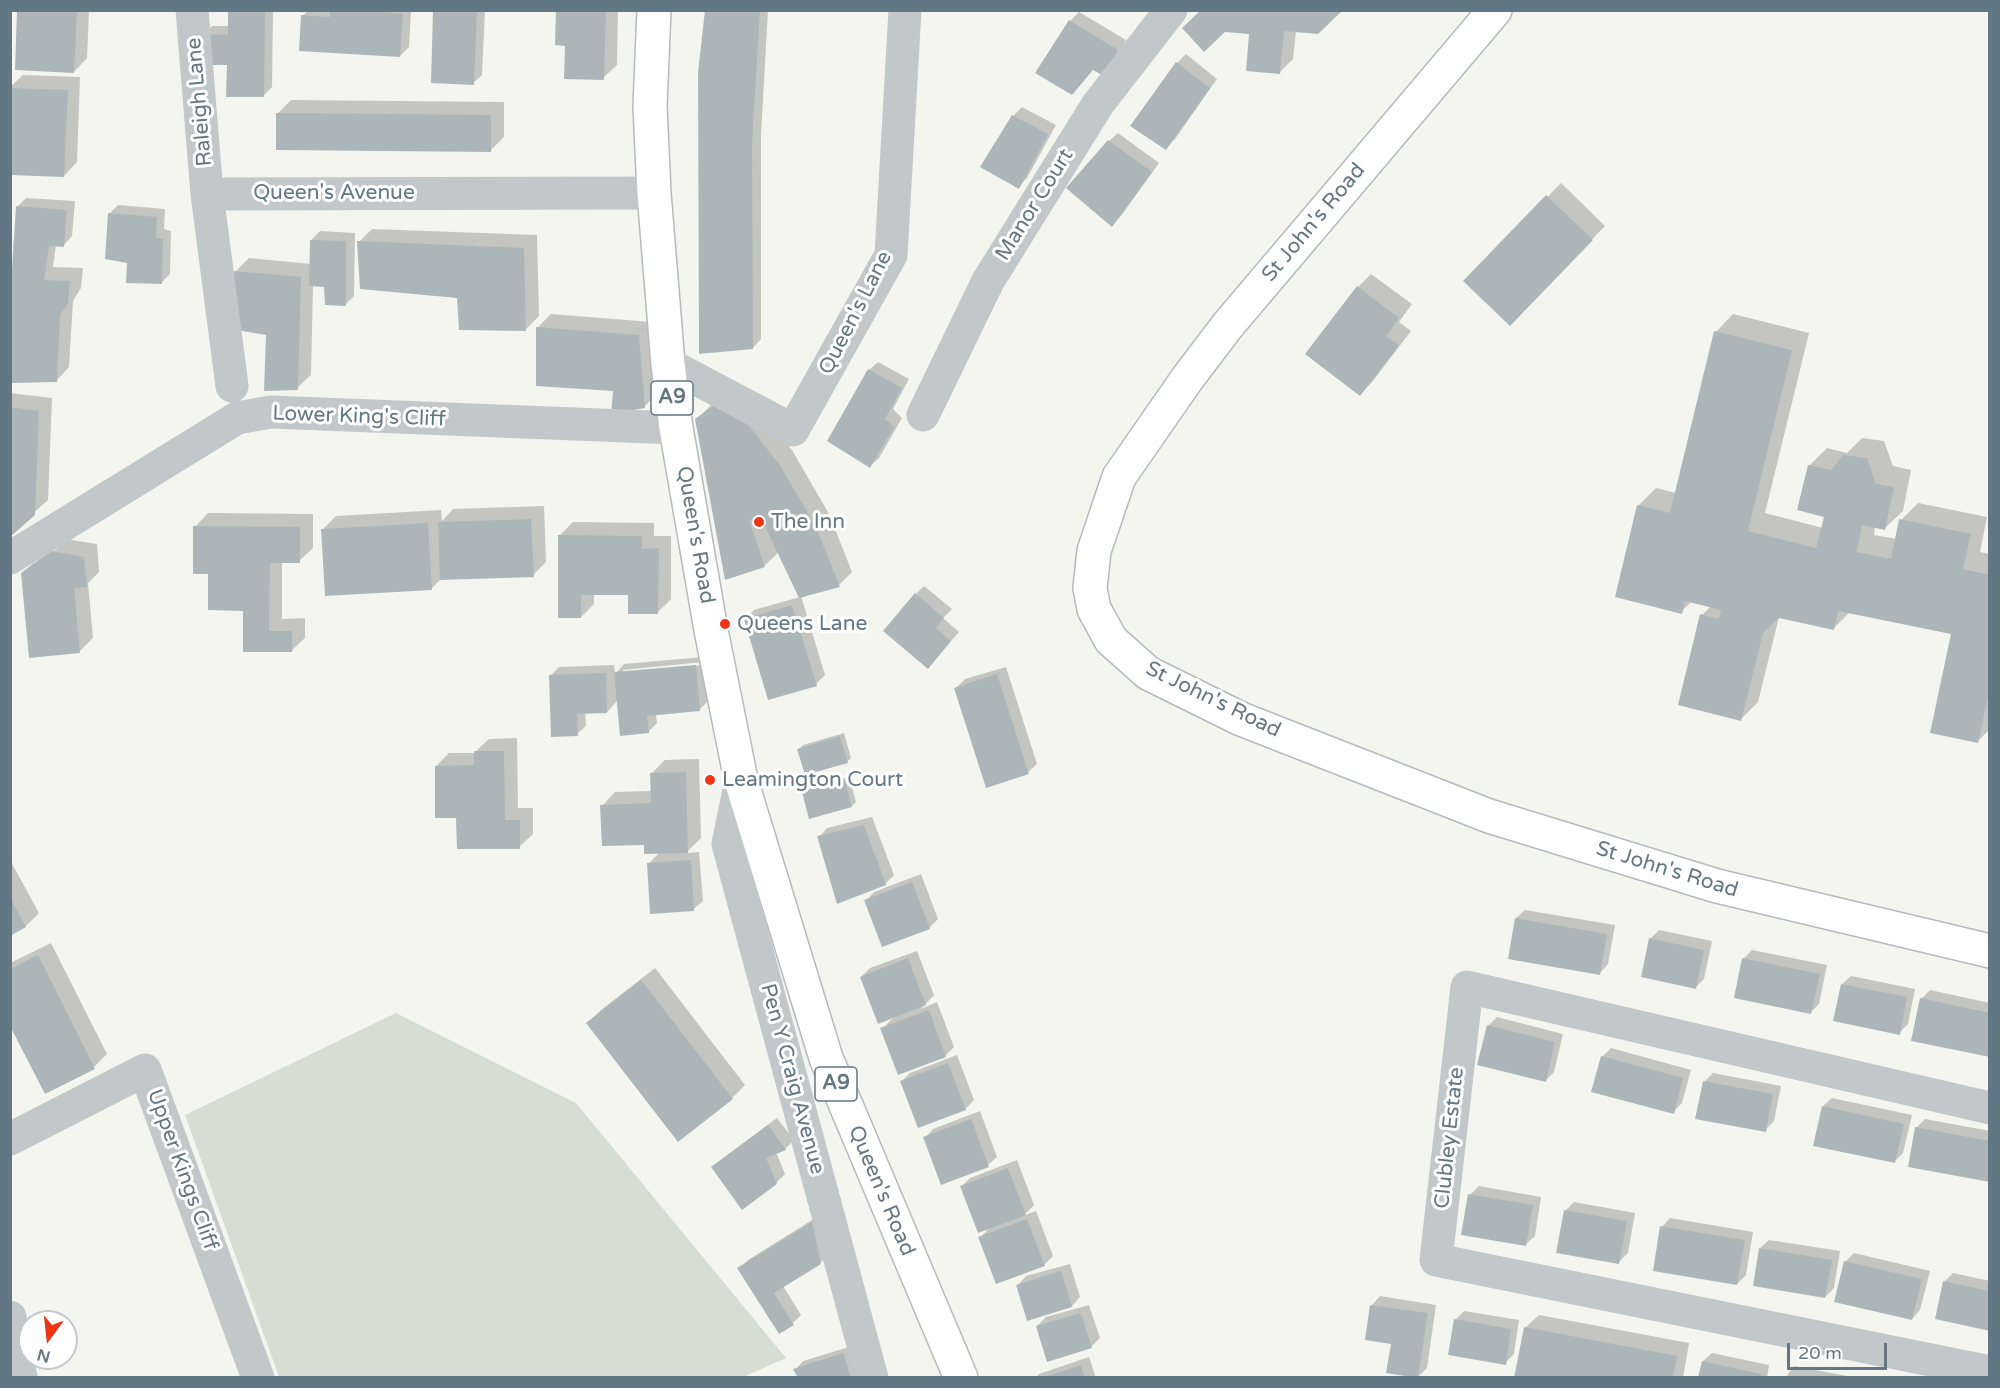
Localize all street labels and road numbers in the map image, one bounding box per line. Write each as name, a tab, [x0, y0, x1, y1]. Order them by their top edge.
street label: Raleigh Lane	[182, 37, 218, 167]
street label: Manor Court	[991, 144, 1079, 266]
street label: St John's Road	[1257, 159, 1371, 287]
street label: Queen's Avenue	[253, 180, 415, 206]
street label: Queen's Lane	[814, 247, 898, 379]
road number: A9	[651, 381, 693, 415]
street label: Lower King's Cliff	[272, 401, 446, 433]
street label: Queen's Road	[671, 464, 719, 606]
street label: St John's Road	[1141, 656, 1285, 744]
street label: St John's Road	[1593, 836, 1741, 904]
street label: Pen Y Craig Avenue	[754, 981, 830, 1177]
street label: Clubley Estate	[1430, 1066, 1470, 1210]
road number: A9	[815, 1067, 857, 1101]
street label: Upper Kings Cliff	[141, 1086, 223, 1254]
street label: Queen's Road	[842, 1122, 920, 1260]

